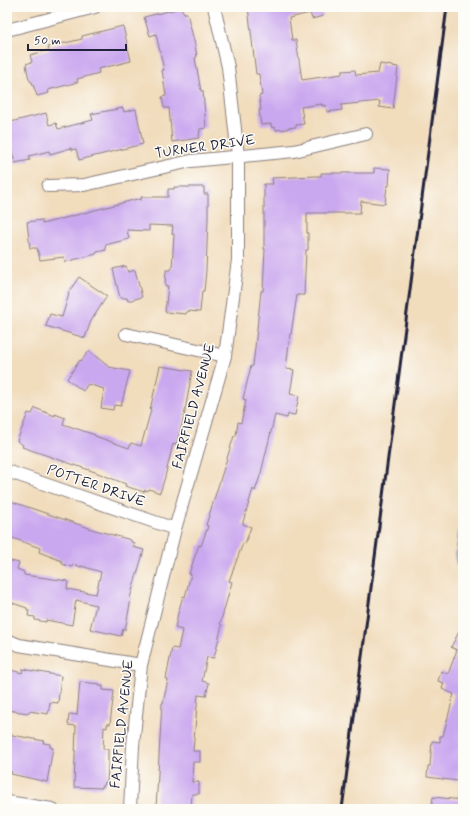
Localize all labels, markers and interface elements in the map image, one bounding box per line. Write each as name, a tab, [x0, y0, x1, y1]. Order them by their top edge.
scale bar	[28, 26, 126, 52]
text: 50 m	[34, 33, 61, 49]
street label: TURNER DRIVE	[154, 131, 256, 163]
street label: FAIRFIELD AVENUE	[169, 341, 219, 471]
street label: POTTER DRIVE	[45, 461, 147, 511]
street label: FAIRFIELD AVENUE	[106, 659, 138, 789]

